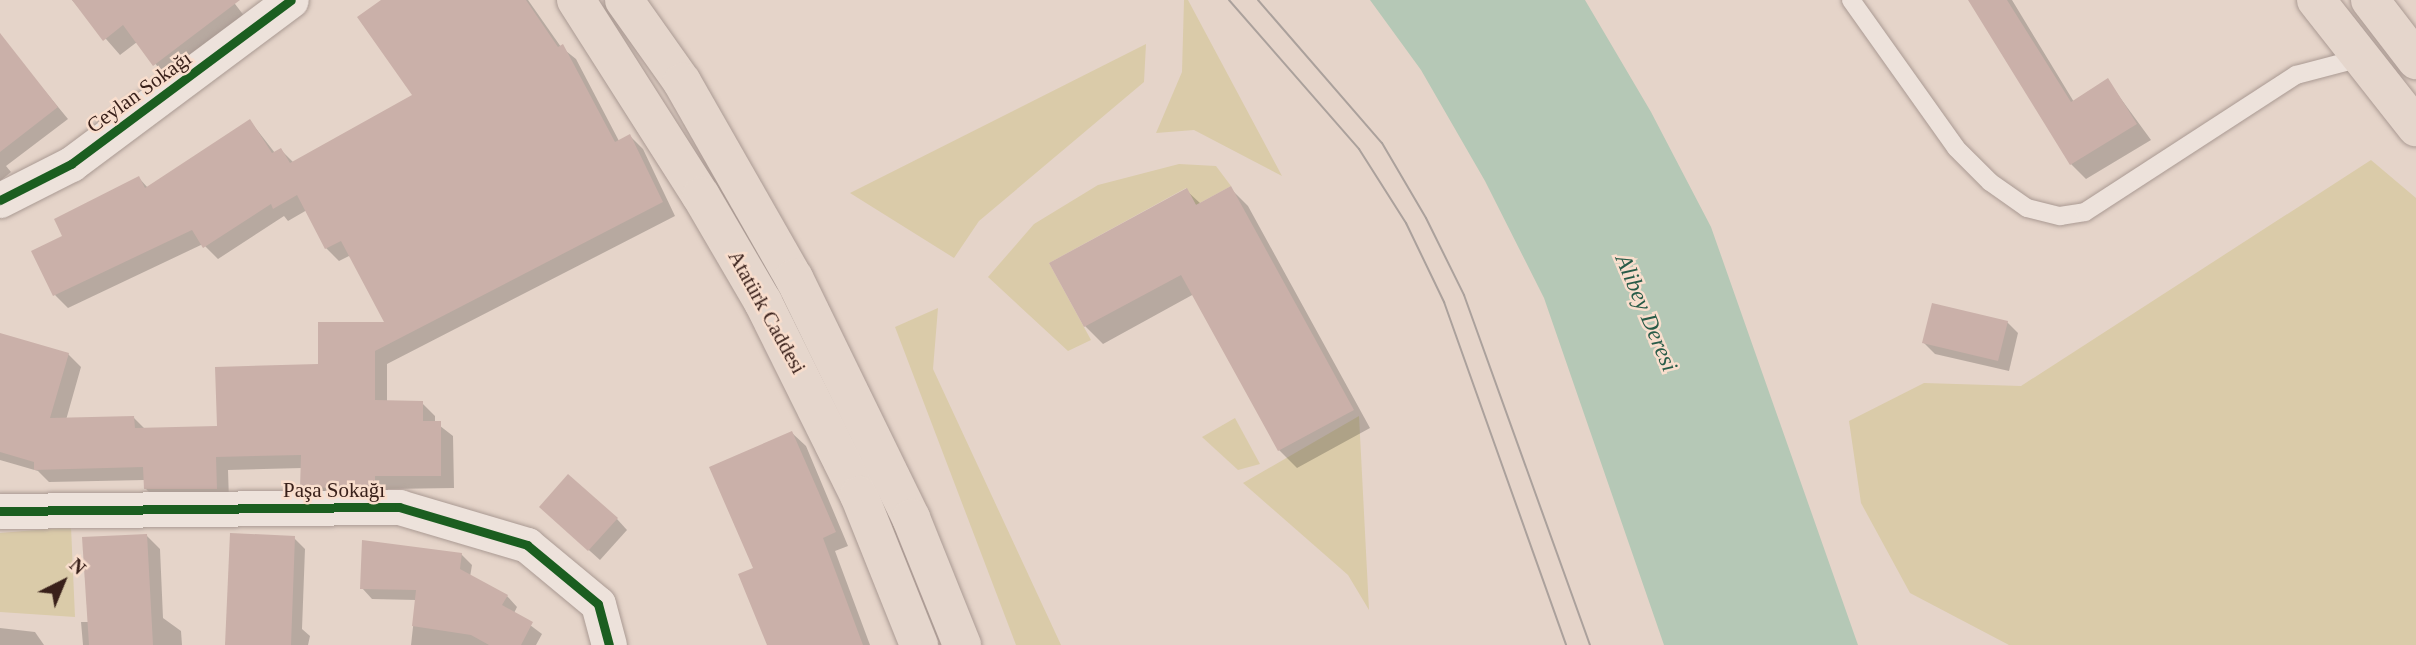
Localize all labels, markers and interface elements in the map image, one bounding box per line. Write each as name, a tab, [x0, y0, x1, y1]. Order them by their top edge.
street label: Ceylan Sokağı	[82, 46, 196, 138]
street label: Atatürk Caddesi	[723, 246, 811, 378]
water label: Alibey Deresi	[1609, 250, 1683, 376]
street label: Paşa Sokağı	[283, 477, 385, 503]
north arrow	[28, 547, 98, 617]
text: N	[65, 554, 90, 579]

